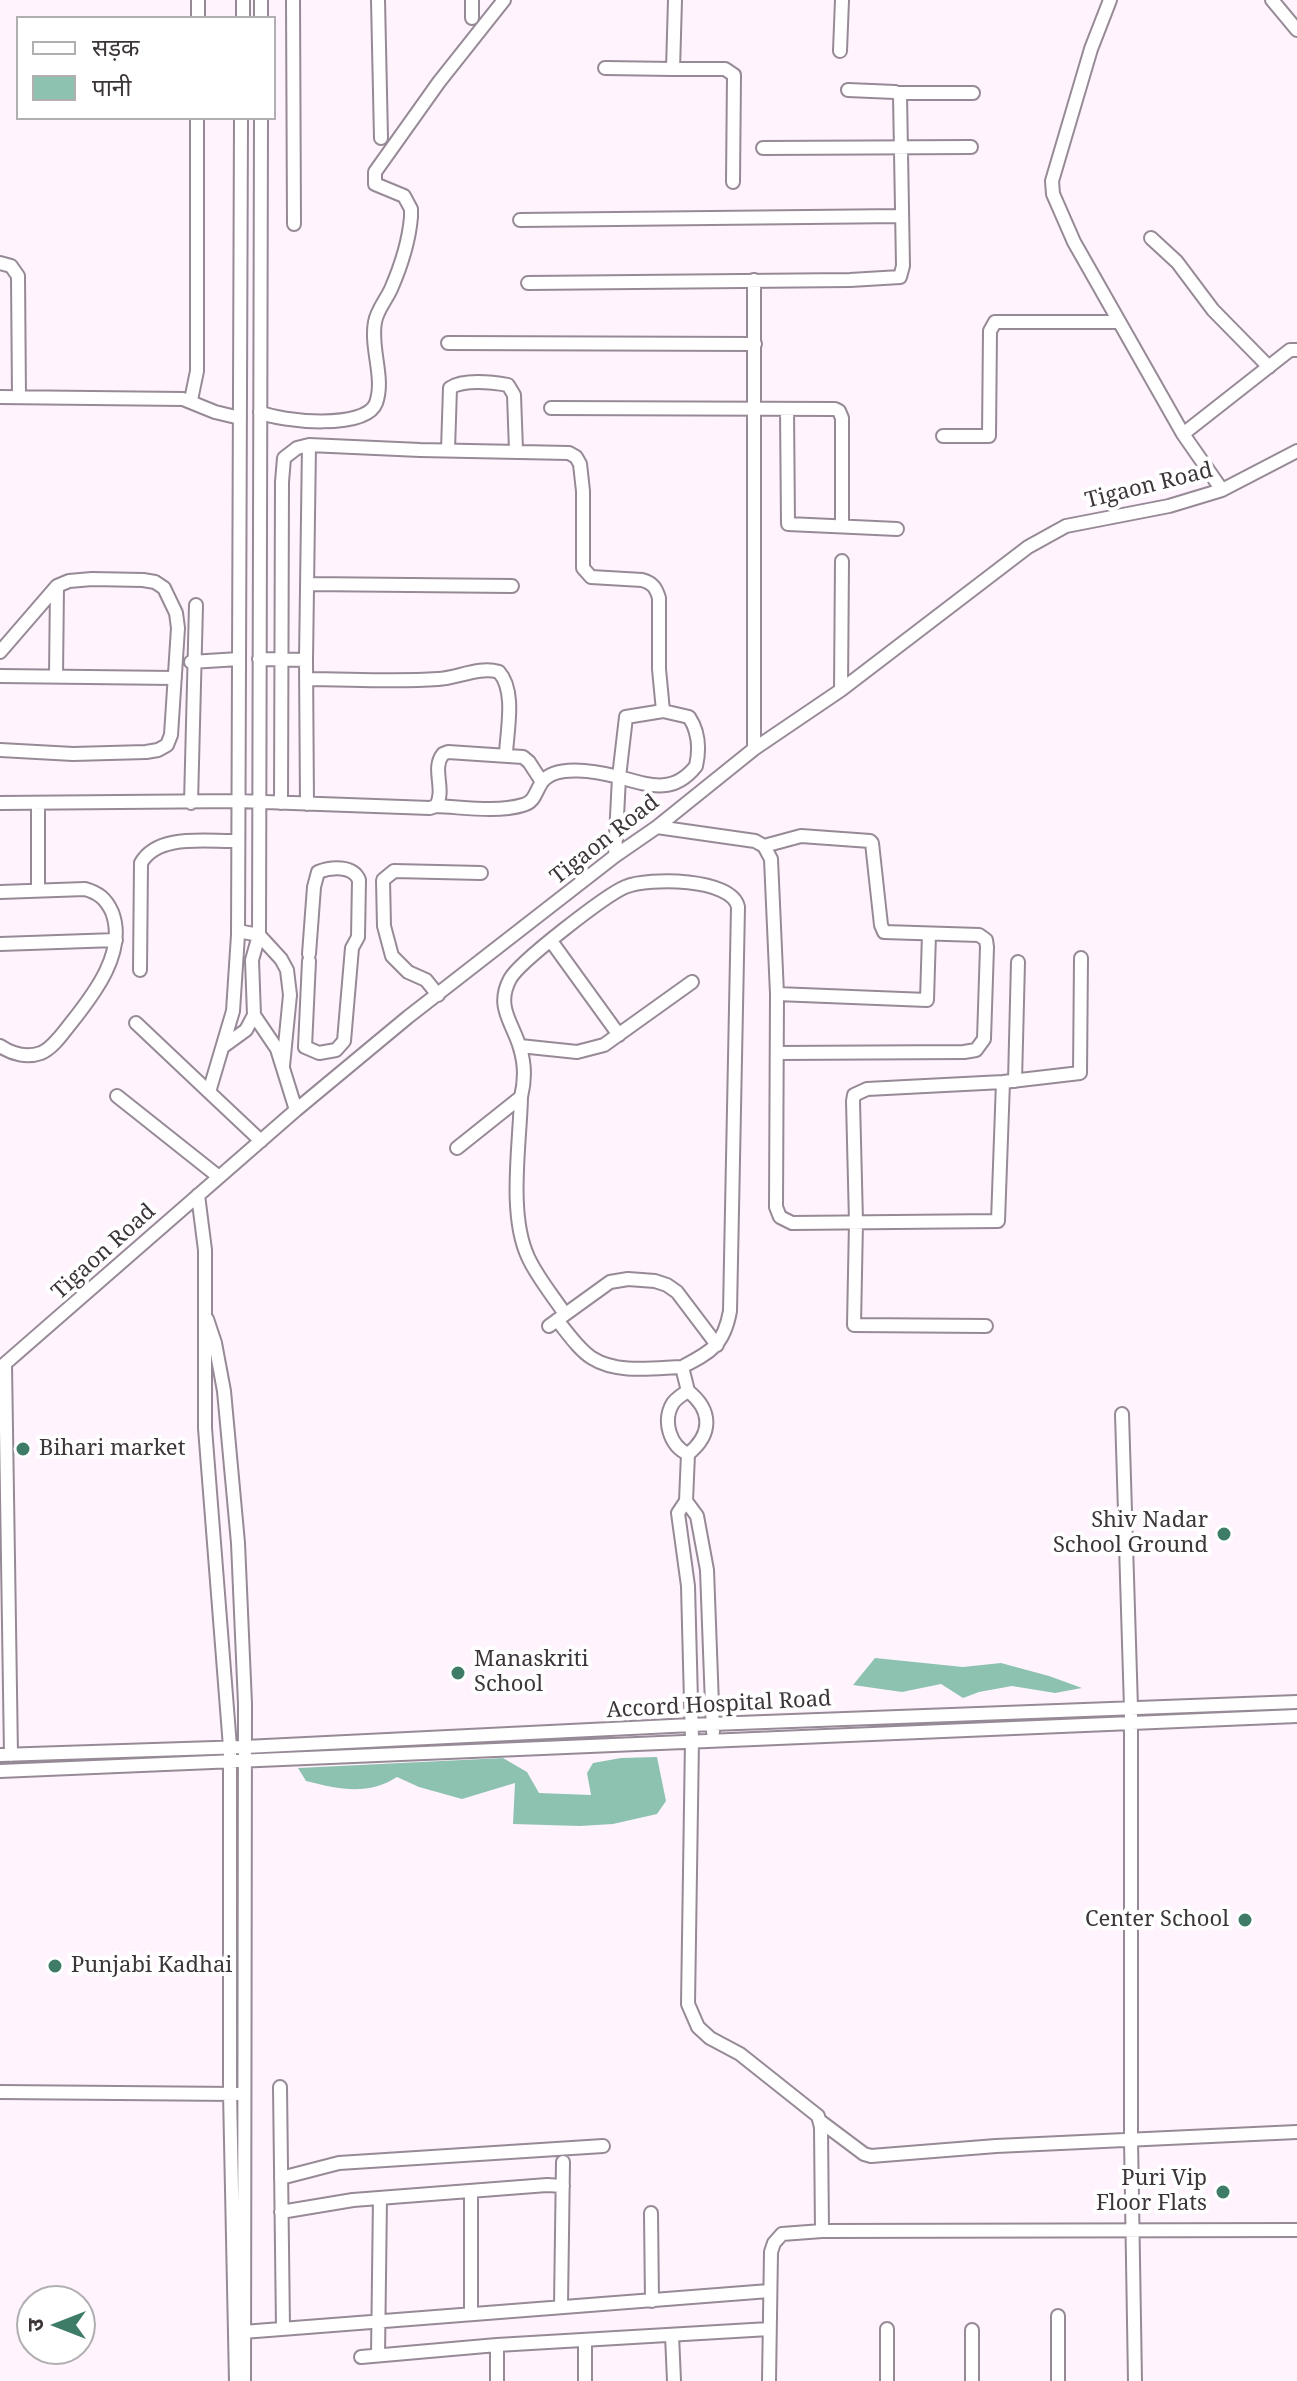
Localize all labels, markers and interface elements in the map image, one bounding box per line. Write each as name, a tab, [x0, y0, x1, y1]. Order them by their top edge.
legend	[16, 16, 276, 120]
text: सड़क	[92, 30, 140, 63]
text: पानी	[92, 70, 131, 103]
street label: Tigaon Road	[1083, 457, 1215, 515]
street label: Tigaon Road	[546, 789, 664, 891]
street label: Tigaon Road	[47, 1199, 161, 1305]
place label: Bihari market	[39, 1436, 185, 1462]
marker: Bihari market	[14, 1440, 32, 1458]
place label: Shiv Nadar School Ground	[1053, 1508, 1208, 1560]
marker: Shiv Nadar School Ground	[1215, 1525, 1233, 1543]
place label: Manaskriti School	[474, 1647, 589, 1698]
marker: Manaskriti School	[449, 1664, 467, 1682]
street label: Accord Hospital Road	[606, 1686, 832, 1724]
place label: Center School	[1085, 1907, 1229, 1933]
marker: Center School	[1236, 1911, 1254, 1929]
place label: Punjabi Kadhai	[71, 1953, 232, 1979]
marker: Punjabi Kadhai	[46, 1957, 64, 1975]
place label: Puri Vip Floor Flats	[1096, 2166, 1207, 2218]
marker: Puri Vip Floor Flats	[1214, 2183, 1232, 2201]
north arrow	[16, 2285, 96, 2365]
text: उ	[19, 2319, 49, 2331]

